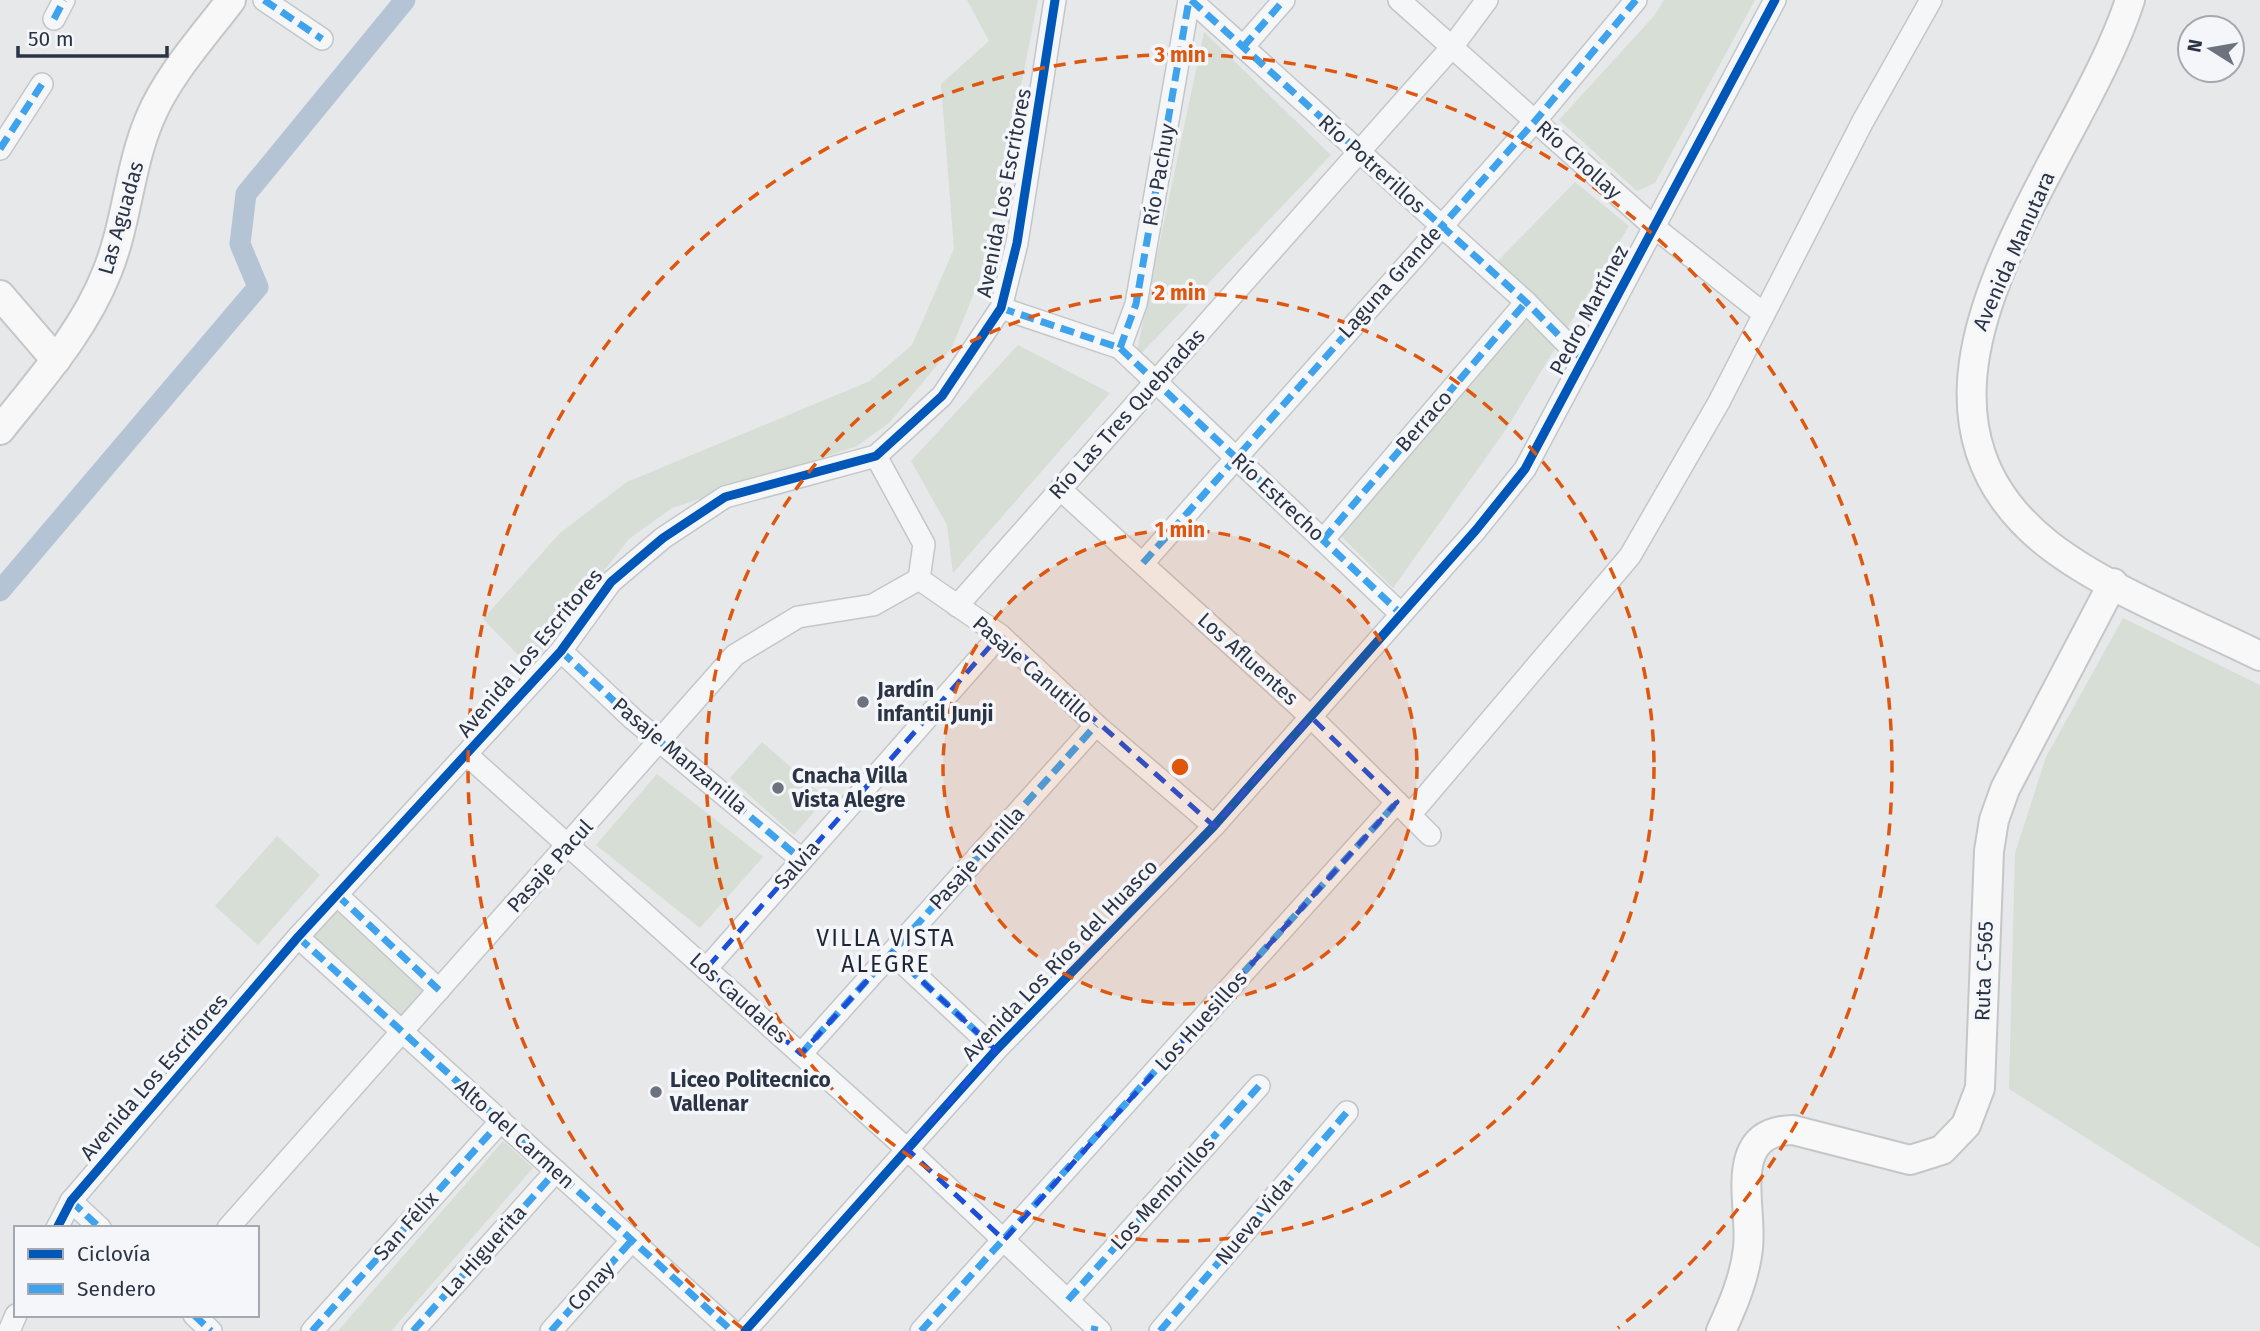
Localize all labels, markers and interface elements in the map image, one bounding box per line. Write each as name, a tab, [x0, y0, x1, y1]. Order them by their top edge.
scale bar	[18, 14, 166, 58]
north arrow	[2176, 14, 2246, 84]
text: 50 m	[28, 26, 74, 52]
text: N	[2182, 37, 2207, 54]
text: 3 min	[1153, 42, 1206, 68]
street label: Avenida Los Escritores	[971, 86, 1037, 300]
street label: Río Potrerillos	[1313, 109, 1431, 219]
street label: Río Chollay	[1531, 115, 1628, 206]
street label: Río Pachuy	[1137, 121, 1181, 228]
street label: Las Aguadas	[92, 158, 150, 278]
street label: Avenida Manutara	[1967, 167, 2061, 335]
street label: Laguna Grande	[1333, 221, 1447, 343]
street label: Pedro Martínez	[1544, 241, 1634, 379]
text: 2 min	[1154, 280, 1206, 306]
street label: Río Las Tres Quebradas	[1043, 323, 1211, 505]
street label: Berraco	[1390, 385, 1458, 457]
street label: Río Estrecho	[1226, 447, 1330, 547]
text: 1 min	[1155, 517, 1205, 543]
street label: Avenida Los Escritores	[452, 563, 608, 743]
street label: Los Afluentes	[1192, 607, 1304, 711]
street label: Pasaje Canutillo	[967, 611, 1099, 729]
place label: Jardín infantil Junji	[876, 677, 994, 727]
street label: Pasaje Manzanilla	[607, 692, 753, 820]
marker: Jardín infantil Junji	[855, 694, 871, 710]
centre of rings	[1168, 755, 1192, 779]
place label: Cnacha Villa Vista Alegre	[791, 763, 908, 813]
marker: Cnacha Villa Vista Alegre	[770, 780, 786, 796]
street label: Pasaje Tunilla	[924, 801, 1030, 915]
street label: Pasaje Pacul	[501, 814, 599, 918]
street label: Salvia	[769, 835, 825, 895]
street label: Avenida Los Ríos del Huasco	[957, 854, 1163, 1066]
street label: Ruta C-565	[1969, 920, 1999, 1022]
district label: VILLA VISTA ALEGRE	[816, 924, 956, 978]
street label: Los Caudales	[684, 947, 794, 1049]
street label: Los Huesillos	[1149, 966, 1253, 1076]
street label: Avenida Los Escritores	[75, 988, 234, 1166]
place label: Liceo Politecnico Vallenar	[669, 1067, 831, 1117]
street label: Alto del Carmen	[450, 1074, 580, 1194]
marker: Liceo Politecnico Vallenar	[648, 1084, 664, 1100]
street label: Los Membrillos	[1105, 1131, 1221, 1255]
street label: Nueva Vida	[1210, 1172, 1298, 1270]
street label: San Félix	[368, 1185, 444, 1266]
street label: La Higuerita	[436, 1200, 532, 1302]
legend	[14, 1226, 259, 1317]
text: Ciclovía	[77, 1241, 151, 1267]
street label: Conay	[562, 1255, 620, 1316]
text: Sendero	[77, 1276, 156, 1302]

